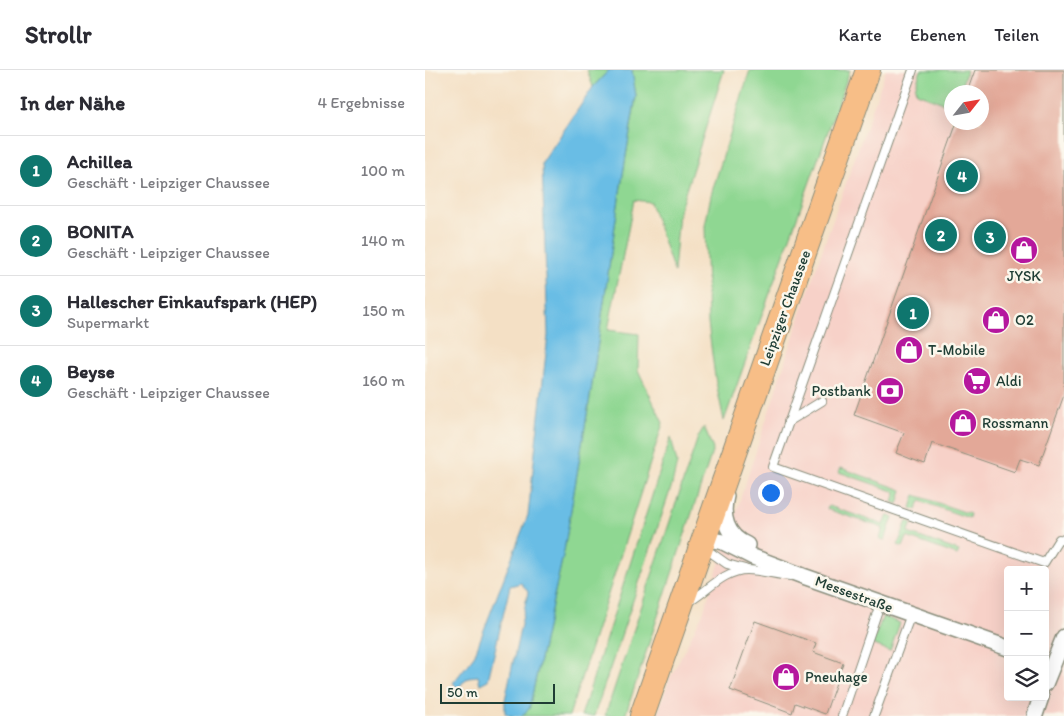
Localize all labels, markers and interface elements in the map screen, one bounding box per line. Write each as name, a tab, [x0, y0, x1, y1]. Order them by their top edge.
text: Strollr	[25, 20, 91, 49]
text: Karte	[839, 24, 882, 46]
text: Ebenen	[910, 24, 966, 46]
text: Teilen	[994, 24, 1039, 46]
north arrow	[944, 85, 989, 130]
text: In der Nähe	[20, 90, 125, 115]
text: 4 Ergebnisse	[317, 93, 405, 112]
text: Achillea	[67, 150, 132, 173]
pin: 4	[946, 157, 978, 195]
text: 1	[32, 161, 40, 180]
text: 100 m	[361, 161, 405, 180]
text: Geschäft · Leipziger Chaussee	[67, 173, 270, 192]
pin: 2	[925, 216, 957, 254]
pin: 3	[974, 218, 1006, 256]
text: BONITA	[67, 220, 134, 243]
text: 2	[32, 231, 40, 250]
text: 140 m	[361, 231, 405, 250]
shop icon: JYSK	[1009, 235, 1039, 265]
text: Geschäft · Leipziger Chaussee	[67, 243, 270, 262]
street label: Leipziger Chaussee	[756, 248, 814, 368]
place label: JYSK	[1007, 267, 1041, 285]
text: Hallescher Einkaufspark (HEP)	[67, 290, 317, 313]
pin: 1	[897, 294, 929, 332]
text: 3	[32, 301, 40, 320]
text: 150 m	[362, 301, 405, 320]
shop icon: O2	[981, 305, 1011, 335]
place label: O2	[1015, 311, 1034, 329]
text: Supermarkt	[67, 313, 149, 332]
shop icon: T-Mobile	[894, 335, 924, 365]
place label: T-Mobile	[928, 341, 985, 359]
text: Beyse	[67, 360, 115, 383]
supermarket icon: Aldi	[962, 366, 992, 396]
text: 4	[31, 371, 41, 390]
text: 160 m	[362, 371, 405, 390]
place label: Aldi	[996, 372, 1022, 390]
bank icon: Postbank	[875, 376, 905, 406]
place label: Postbank	[812, 382, 871, 400]
text: Geschäft · Leipziger Chaussee	[67, 383, 270, 402]
shop icon: Rossmann	[948, 408, 978, 438]
place label: Rossmann	[982, 414, 1048, 432]
your location	[758, 480, 784, 506]
map controls	[1004, 566, 1049, 701]
button: +	[1004, 566, 1049, 611]
street label: Messestraße	[813, 572, 895, 616]
button: −	[1004, 611, 1049, 656]
button: layers	[1004, 656, 1049, 701]
shop icon: Pneuhage	[771, 662, 801, 692]
place label: Pneuhage	[805, 668, 868, 686]
scale bar	[440, 681, 555, 704]
text: 50 m	[447, 684, 478, 701]

